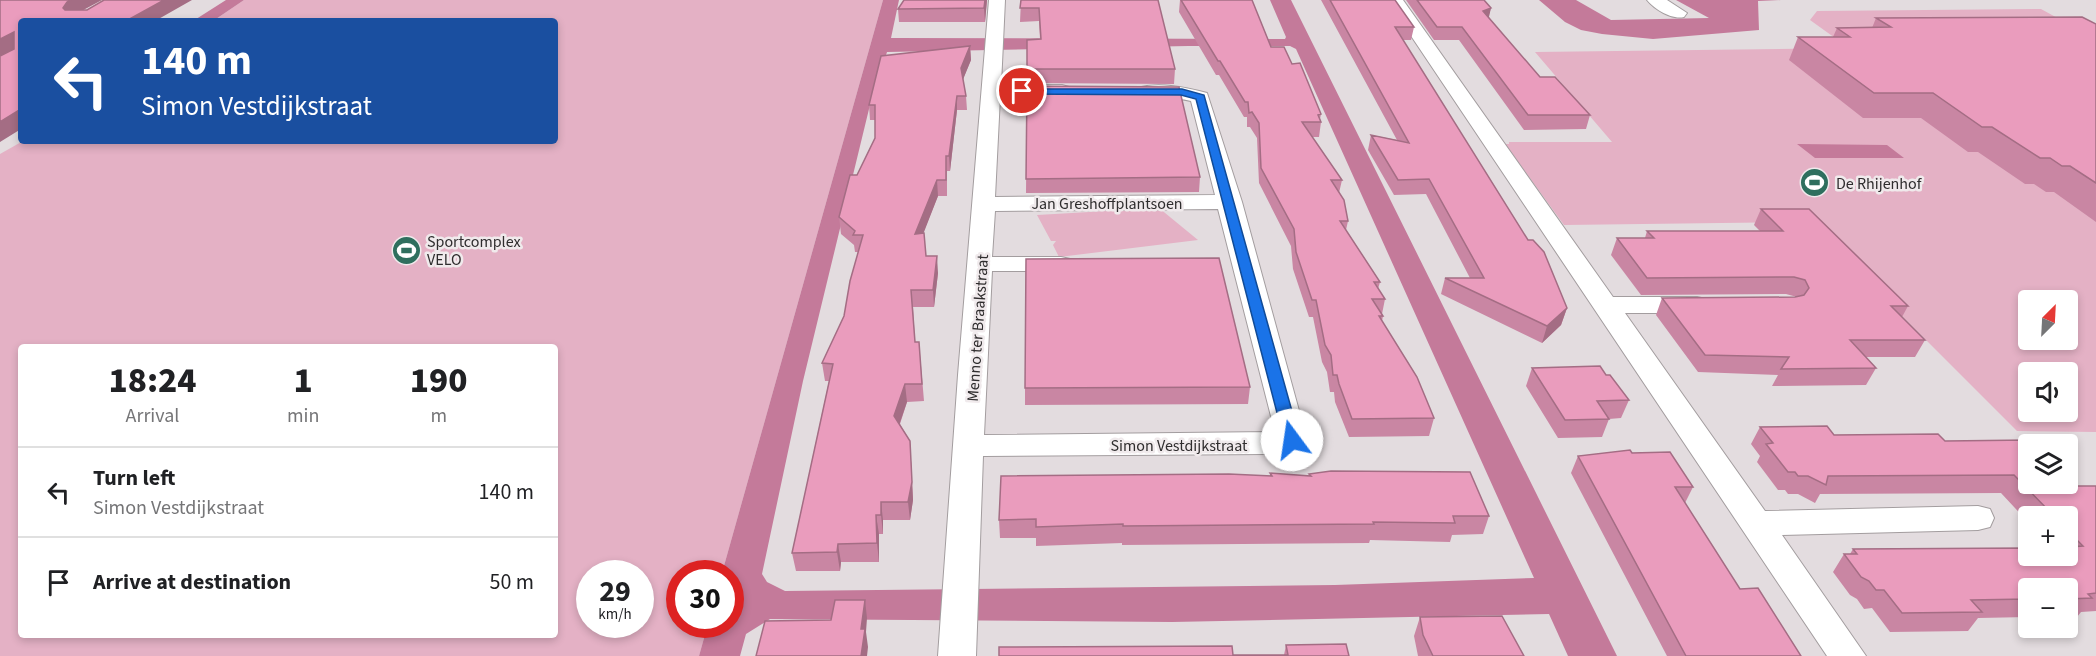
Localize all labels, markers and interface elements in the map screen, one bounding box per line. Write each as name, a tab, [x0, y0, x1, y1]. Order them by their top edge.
text: 140 m	[141, 31, 252, 91]
icon: left	[42, 42, 120, 120]
pin	[996, 65, 1047, 116]
icon: arrive	[1005, 74, 1038, 107]
text: Simon Vestdijkstraat	[141, 87, 372, 126]
sports icon: De Rhijenhof	[1799, 167, 1831, 199]
place label: De Rhijenhof	[1836, 173, 1923, 195]
street label: Jan Greshoffplantsoen	[1031, 193, 1183, 215]
place label: Sportcomplex VELO	[427, 231, 521, 271]
sports icon: Sportcomplex VELO	[390, 234, 422, 266]
street label: Menno ter Braakstraat	[962, 253, 994, 403]
north arrow	[2018, 290, 2078, 350]
map controls	[2018, 290, 2078, 638]
text: 18:24	[108, 355, 197, 406]
text: 1	[294, 355, 313, 406]
text: 190	[410, 355, 468, 406]
button: sound	[2018, 362, 2078, 422]
text: Arrival	[126, 402, 179, 430]
text: min	[287, 402, 319, 430]
text: m	[430, 402, 447, 430]
position arrow	[1260, 408, 1324, 472]
button: layers	[2018, 434, 2078, 494]
street label: Simon Vestdijkstraat	[1111, 435, 1248, 457]
text: Turn left	[93, 462, 175, 494]
icon: left	[42, 476, 75, 509]
text: 140 m	[479, 476, 534, 508]
text: Simon Vestdijkstraat	[93, 494, 264, 522]
button: +	[2018, 506, 2078, 566]
speed limit sign: 30	[666, 560, 744, 638]
icon: arrive	[42, 566, 75, 599]
text: Arrive at destination	[93, 566, 291, 598]
text: 50 m	[489, 566, 534, 598]
text: 29	[599, 570, 631, 613]
button: −	[2018, 578, 2078, 638]
text: km/h	[598, 604, 632, 625]

